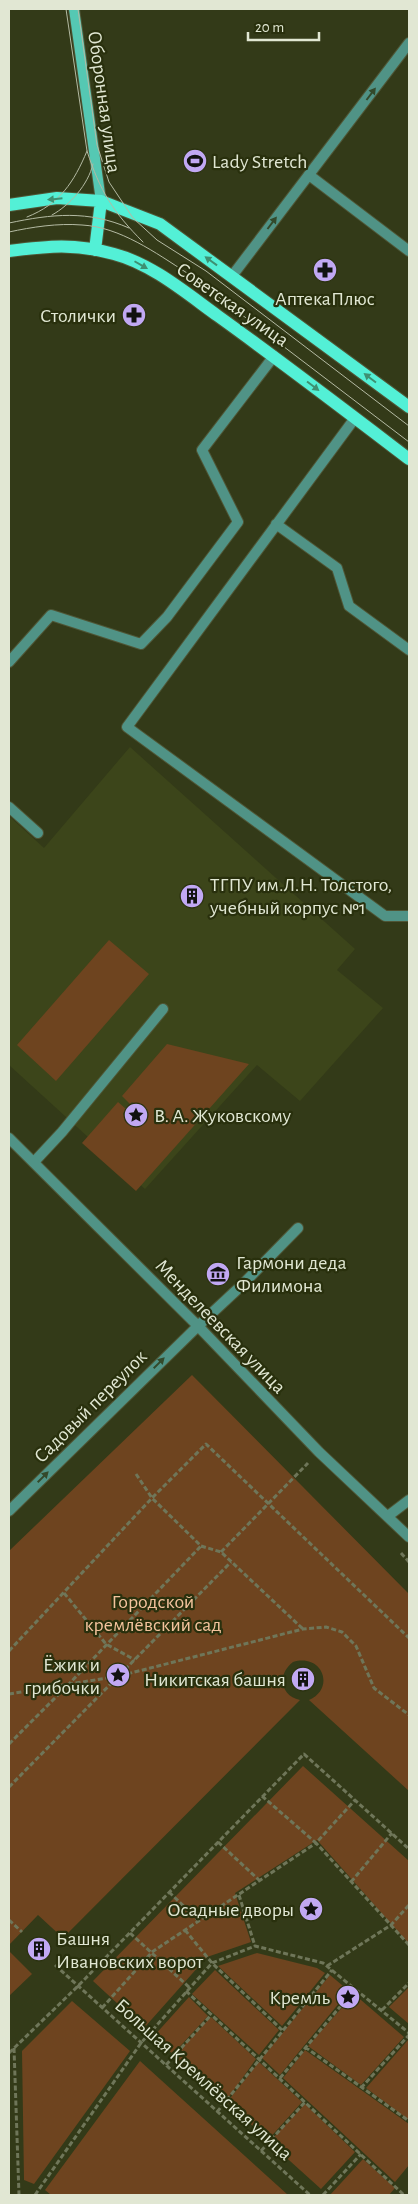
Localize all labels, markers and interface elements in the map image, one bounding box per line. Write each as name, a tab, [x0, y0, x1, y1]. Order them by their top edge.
scale bar	[248, 10, 319, 42]
text: 20 m	[255, 20, 284, 35]
street label: Оборонная улица	[84, 30, 124, 174]
one-way arrow	[365, 88, 376, 101]
sports icon: Lady Stretch	[182, 148, 208, 174]
place label: Lady Stretch	[212, 152, 307, 172]
one-way arrow	[46, 195, 62, 203]
one-way arrow	[267, 216, 277, 230]
one-way arrow	[205, 255, 218, 266]
pharmacy icon: АптекаПлюс	[312, 257, 338, 283]
street label: Советская улица	[173, 259, 292, 351]
one-way arrow	[134, 261, 149, 269]
place label: АптекаПлюс	[275, 289, 375, 309]
pharmacy icon: Столички	[121, 302, 147, 328]
place label: Столички	[40, 306, 116, 326]
one-way arrow	[363, 373, 377, 383]
one-way arrow	[306, 381, 320, 391]
place label: ТГПУ им.Л.Н. Толстого, учебный корпус №1	[209, 875, 392, 918]
building icon: ТГПУ им.Л.Н. Толстого, учебный корпус №1	[179, 883, 205, 909]
place icon: В. А. Жуковскому	[123, 1102, 149, 1128]
place label: В. А. Жуковскому	[154, 1106, 291, 1126]
place label: Гармони деда Филимона	[236, 1253, 347, 1296]
street label: Менделеевская улица	[151, 1256, 289, 1398]
museum icon: Гармони деда Филимона	[205, 1261, 231, 1287]
street label: Садовый переулок	[31, 1347, 151, 1467]
one-way arrow	[153, 1357, 165, 1369]
one-way arrow	[37, 1471, 49, 1483]
park label: Городской кремлёвский сад	[84, 1592, 222, 1635]
place label: Ёжик и грибочки	[24, 1655, 100, 1698]
place icon: Ёжик и грибочки	[105, 1662, 131, 1688]
building icon: Никитская башня	[290, 1666, 316, 1692]
place label: Никитская башня	[144, 1670, 286, 1690]
place icon: Осадные дворы	[298, 1896, 324, 1922]
place label: Осадные дворы	[167, 1900, 294, 1920]
place label: Башня Ивановских ворот	[56, 1929, 204, 1972]
building icon: Башня Ивановских ворот	[26, 1936, 52, 1962]
place icon: Кремль	[335, 1984, 361, 2010]
place label: Кремль	[269, 1988, 330, 2008]
street label: Большая Кремлёвская улица	[111, 1995, 296, 2164]

